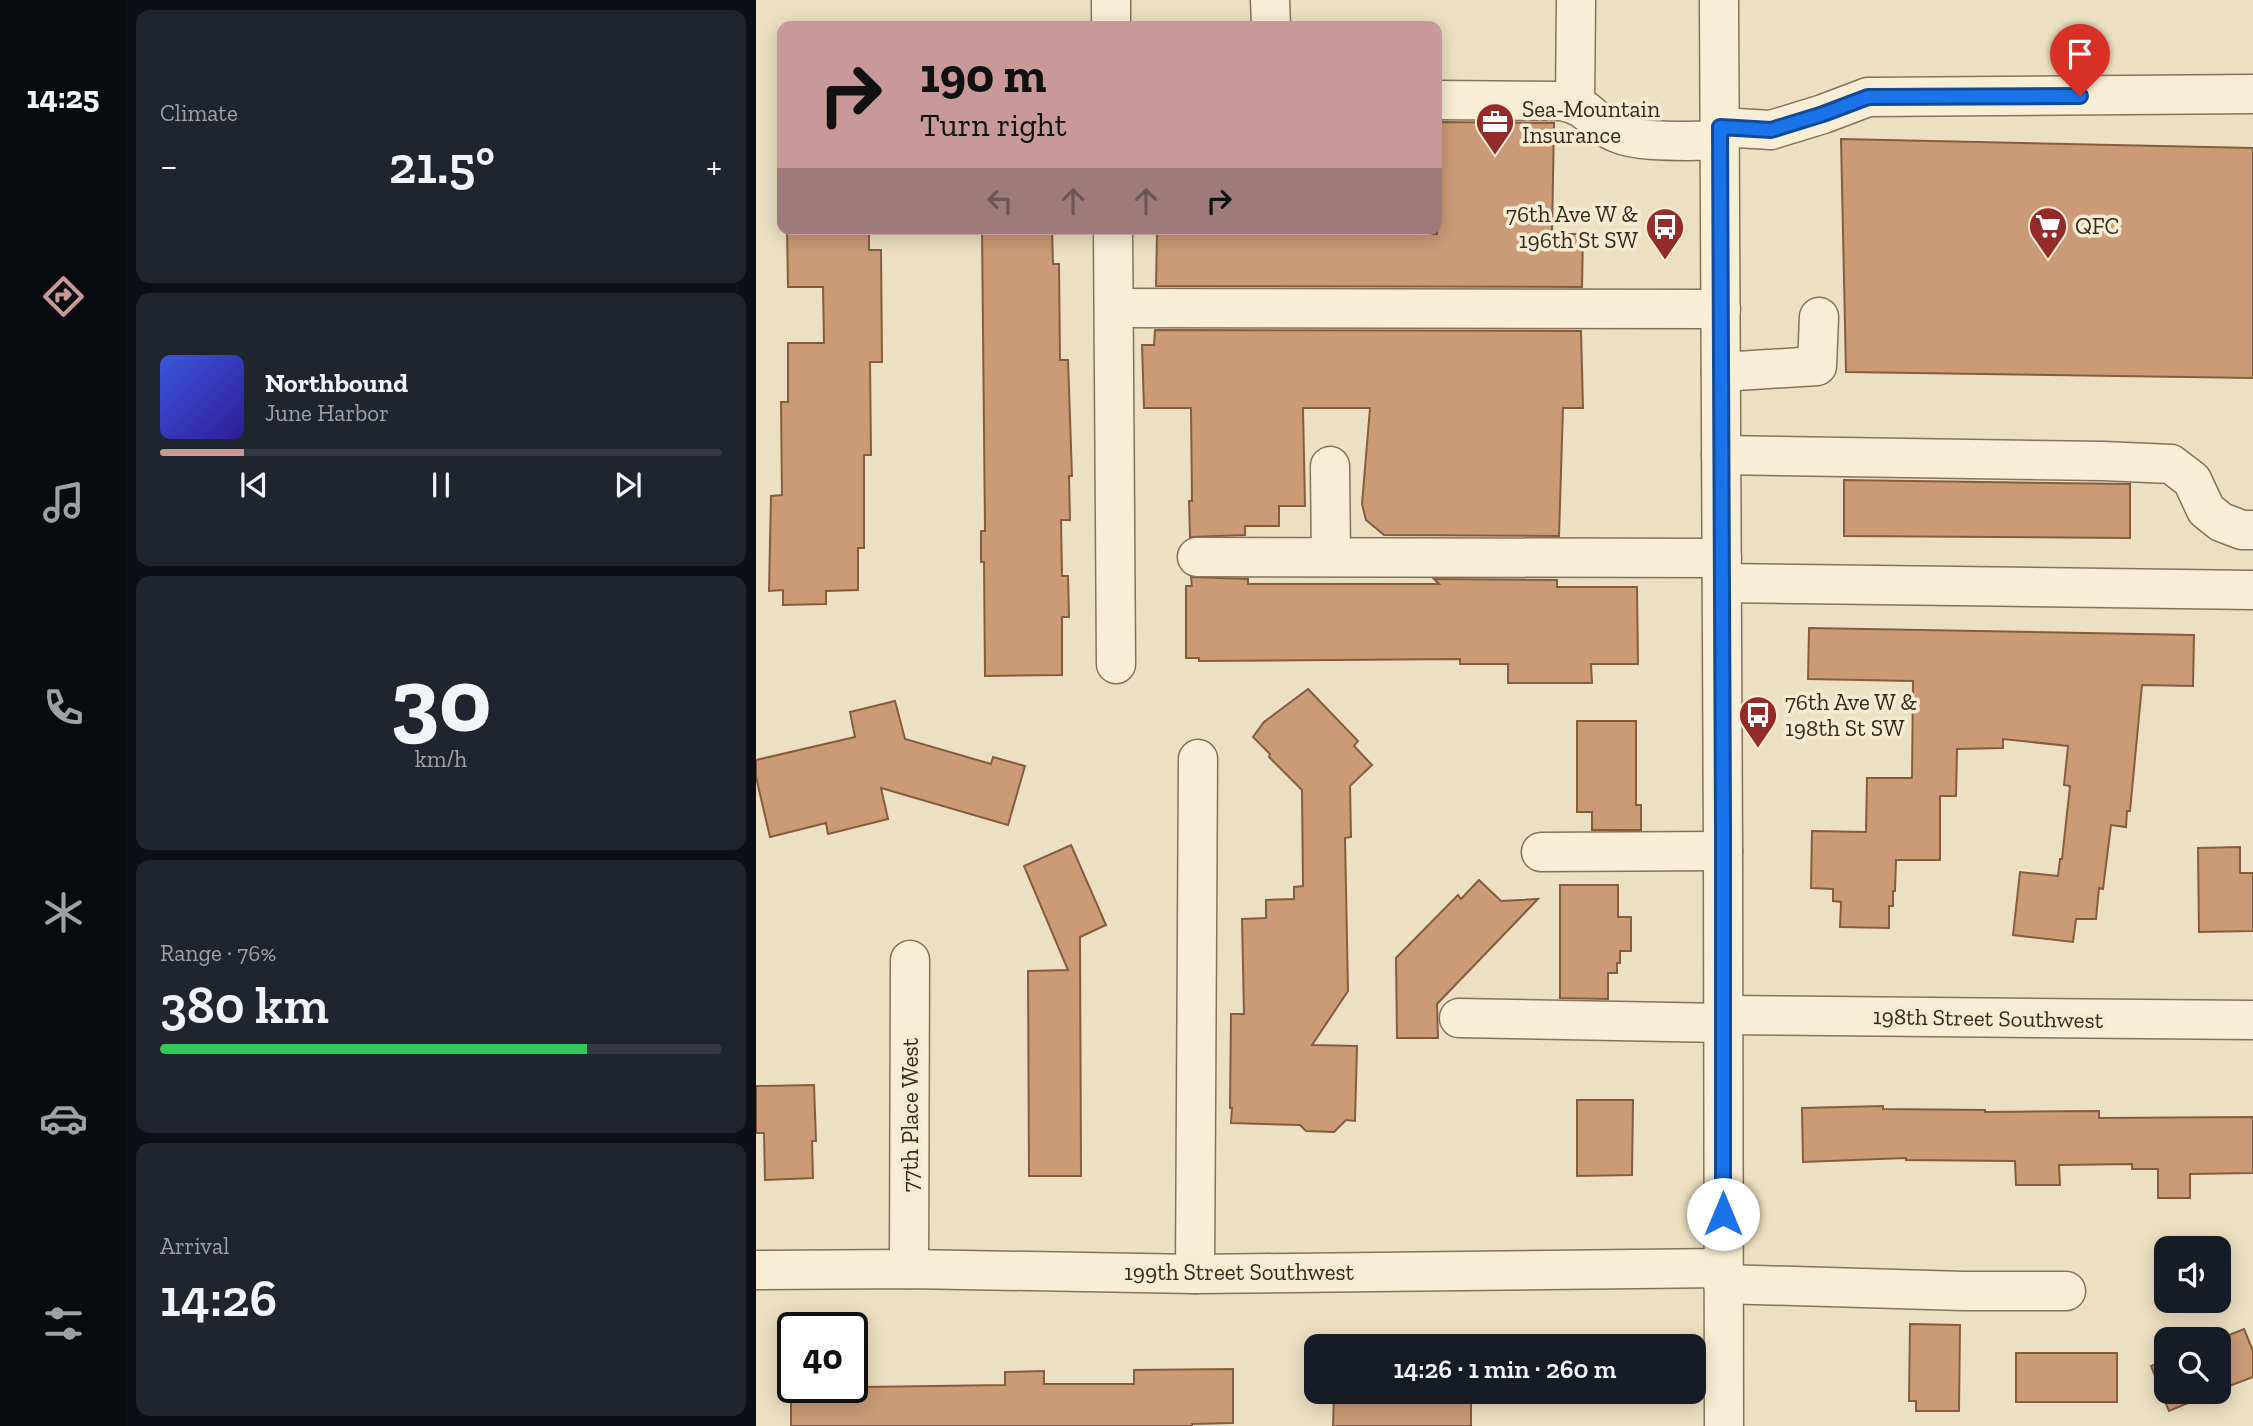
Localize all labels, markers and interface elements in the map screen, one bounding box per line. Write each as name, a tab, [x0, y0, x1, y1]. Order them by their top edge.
pin	[2050, 24, 2110, 96]
icon: arrive	[2061, 35, 2099, 73]
text: 190 m	[920, 46, 1046, 105]
icon: right	[805, 49, 896, 140]
text: 14:25	[27, 78, 100, 116]
place label: Sea-Mountain Insurance	[1522, 95, 1660, 149]
text: Climate	[160, 99, 238, 127]
office icon: Sea-Mountain Insurance	[1474, 101, 1516, 156]
text: Turn right	[920, 106, 1067, 144]
text: 21.5°	[389, 134, 495, 196]
text: −	[160, 143, 178, 189]
text: +	[706, 143, 722, 189]
icon: left	[981, 182, 1019, 220]
icon: ahead	[1054, 182, 1092, 220]
icon: ahead	[1127, 182, 1165, 220]
icon: right	[1200, 182, 1238, 220]
place label: 76th Ave W & 196th St SW	[1506, 200, 1639, 254]
supermarket icon: QFC	[2027, 205, 2069, 260]
bus stop icon: 76th Ave W & 196th St SW	[1644, 206, 1686, 261]
place label: QFC	[2075, 212, 2119, 240]
icon: directions	[39, 272, 88, 321]
text: Northbound	[265, 367, 408, 399]
text: June Harbor	[265, 399, 389, 427]
icon: previous	[235, 466, 273, 504]
icon: pause	[422, 466, 460, 504]
icon: next	[609, 466, 647, 504]
icon: music	[39, 478, 88, 527]
text: 30	[391, 645, 491, 754]
icon: phone	[39, 683, 88, 732]
place label: 76th Ave W & 198th St SW	[1785, 688, 1917, 742]
bus stop icon: 76th Ave W & 198th St SW	[1737, 694, 1779, 749]
text: km/h	[415, 745, 467, 773]
icon: climate	[39, 888, 88, 937]
text: Range · 76%	[160, 939, 276, 967]
text: 380 km	[160, 974, 329, 1036]
street label: 198th Street Southwest	[1873, 1002, 2104, 1034]
street label: 77th Place West	[896, 1037, 924, 1192]
icon: car	[39, 1094, 88, 1143]
position arrow	[1686, 1177, 1760, 1251]
text: Arrival	[160, 1232, 229, 1260]
map controls	[2154, 1236, 2231, 1404]
button: sound	[2154, 1236, 2231, 1313]
street label: 199th Street Southwest	[1124, 1258, 1355, 1286]
text: 14:26	[160, 1267, 277, 1329]
icon: filters	[39, 1299, 88, 1348]
speed limit sign: 40	[777, 1312, 868, 1403]
button: search	[2154, 1327, 2231, 1404]
text: 14:26 · 1 min · 260 m	[1393, 1353, 1617, 1385]

